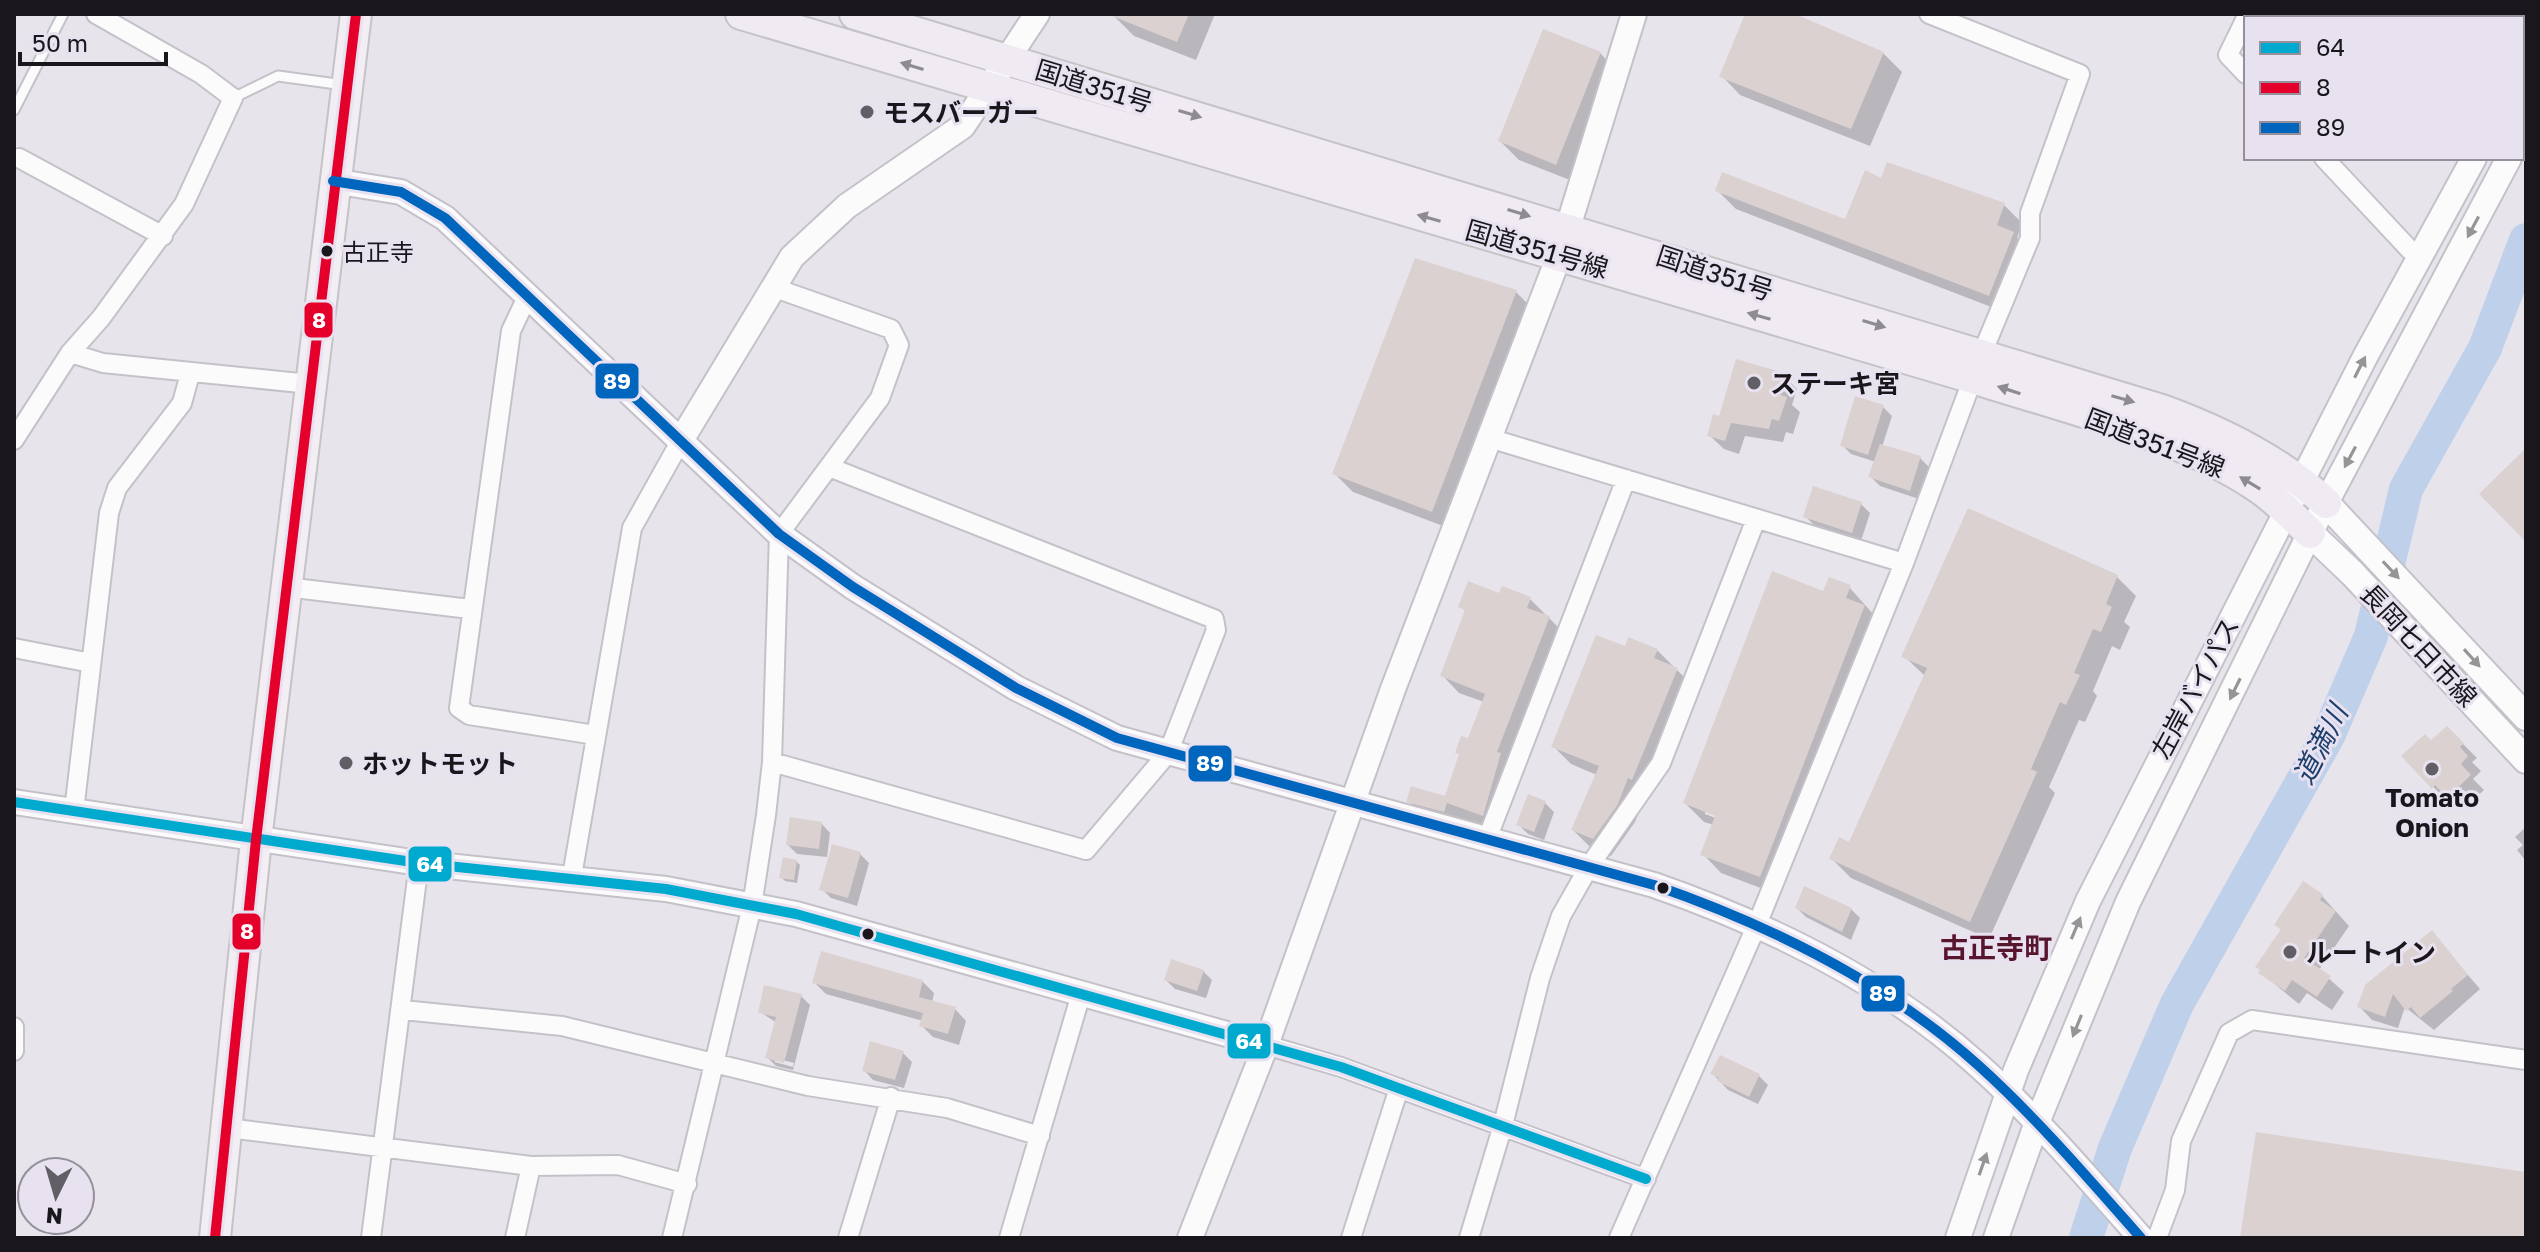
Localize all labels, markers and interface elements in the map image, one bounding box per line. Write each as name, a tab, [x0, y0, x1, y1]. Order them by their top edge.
scale bar	[20, 16, 166, 66]
legend	[2244, 16, 2524, 160]
text: 50 m	[32, 28, 88, 57]
text: 64	[2316, 32, 2345, 61]
street label: 国道351号	[1032, 54, 1156, 118]
one-way arrow	[900, 59, 924, 72]
text: 8	[2316, 72, 2331, 101]
place label: モスバーガー	[883, 97, 1039, 128]
marker: モスバーガー	[858, 103, 876, 121]
one-way arrow	[1178, 108, 1202, 121]
text: 89	[2316, 112, 2345, 141]
one-way arrow	[1508, 207, 1532, 220]
one-way arrow	[1417, 211, 1441, 224]
street label: 国道351号線	[1462, 214, 1612, 284]
one-way arrow	[2466, 216, 2479, 239]
place label: 古正寺	[342, 237, 414, 266]
street label: 国道351号	[1653, 240, 1777, 306]
marker: 古正寺	[319, 243, 335, 259]
line badge: 8	[303, 301, 334, 339]
text: 8	[312, 306, 326, 333]
one-way arrow	[1747, 309, 1771, 322]
one-way arrow	[1863, 318, 1887, 331]
one-way arrow	[2353, 355, 2366, 378]
line badge: 89	[594, 362, 640, 400]
text: 89	[603, 367, 631, 394]
place label: ステーキ宮	[1770, 368, 1900, 399]
marker: ステーキ宮	[1745, 374, 1763, 392]
one-way arrow	[1996, 383, 2020, 395]
one-way arrow	[2112, 393, 2136, 406]
street label: 国道351号線	[2081, 402, 2229, 484]
one-way arrow	[2344, 445, 2357, 468]
one-way arrow	[2239, 476, 2261, 490]
one-way arrow	[2382, 561, 2400, 580]
street label: 長岡七日市線	[2354, 577, 2484, 713]
street label: 左岸バイパス	[2145, 612, 2245, 764]
one-way arrow	[2463, 648, 2481, 668]
one-way arrow	[2228, 678, 2242, 701]
water label: 道満川	[2286, 696, 2355, 789]
line badge: 89	[1187, 744, 1233, 783]
place label: ホットモット	[362, 748, 518, 779]
text: 89	[1196, 749, 1224, 776]
marker: ホットモット	[337, 754, 355, 772]
marker: Tomato Onion	[2423, 760, 2441, 778]
place label: Tomato Onion	[2385, 782, 2479, 843]
line badge: 64	[407, 845, 453, 883]
text: 64	[416, 850, 444, 877]
unlabelled marker	[1655, 880, 1671, 896]
line badge: 8	[231, 912, 262, 951]
one-way arrow	[2070, 916, 2083, 940]
text: 8	[240, 917, 254, 944]
unlabelled marker	[860, 926, 876, 942]
district label: 古正寺町	[1940, 931, 2052, 964]
place label: ルートイン	[2306, 937, 2436, 968]
marker: ルートイン	[2281, 943, 2299, 961]
line badge: 89	[1860, 974, 1906, 1013]
text: 89	[1869, 979, 1897, 1006]
one-way arrow	[2070, 1014, 2083, 1038]
line badge: 64	[1226, 1022, 1272, 1060]
text: 64	[1235, 1027, 1263, 1054]
one-way arrow	[1978, 1152, 1990, 1176]
north arrow	[16, 1156, 96, 1236]
text: N	[45, 1202, 64, 1231]

